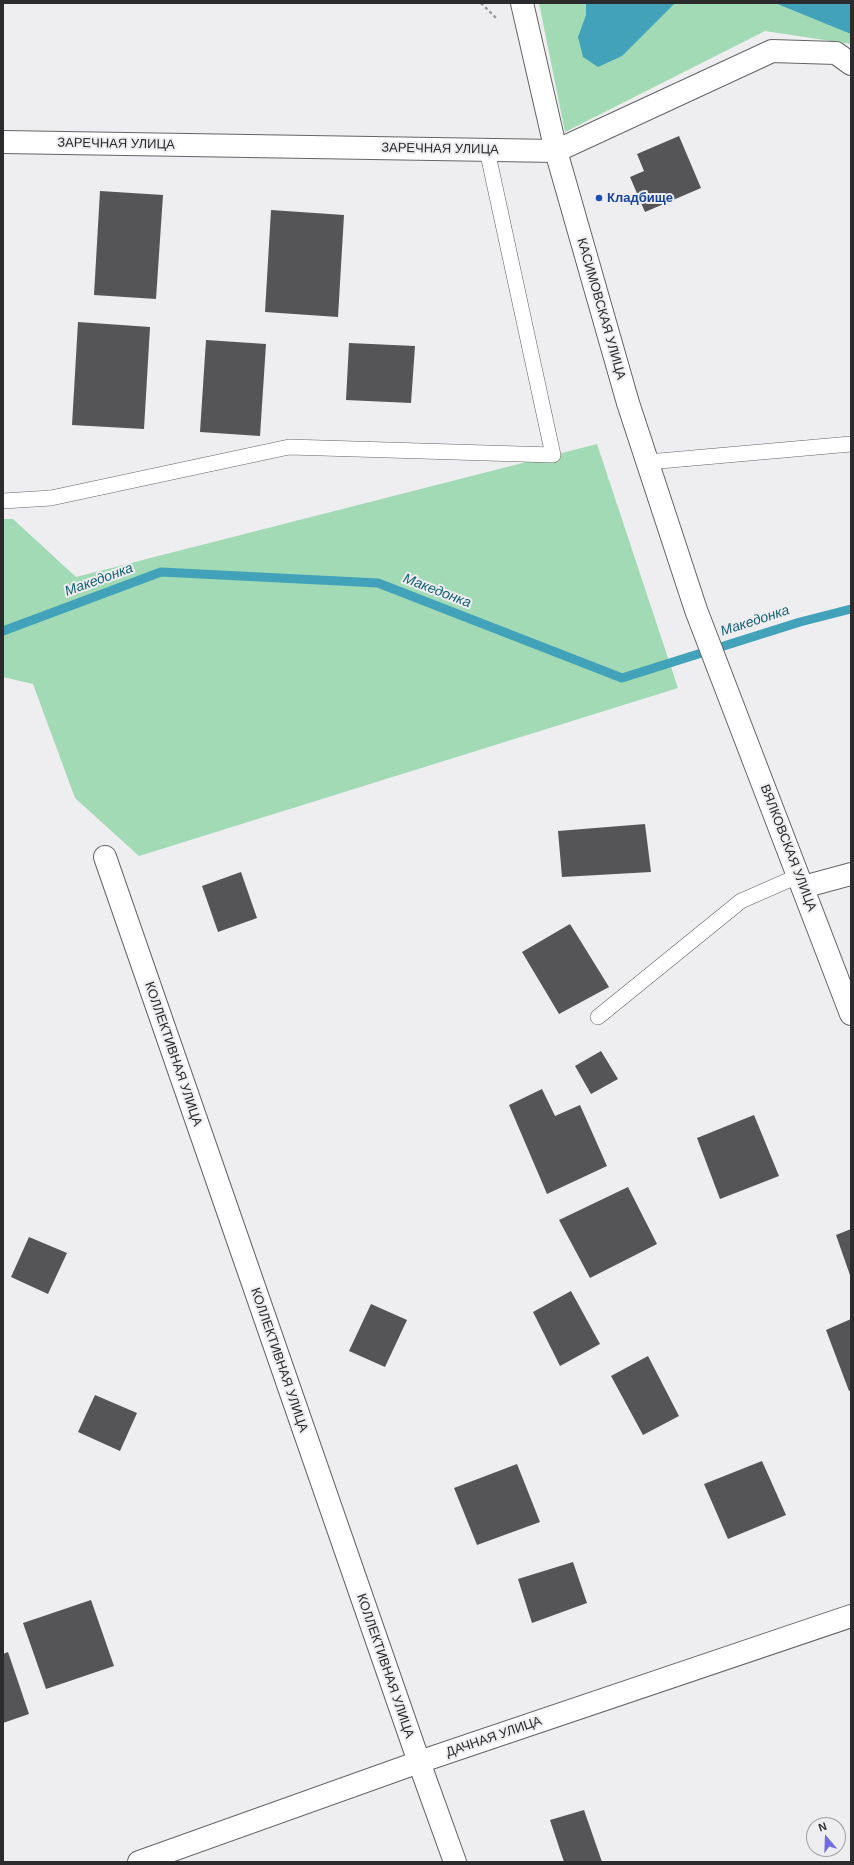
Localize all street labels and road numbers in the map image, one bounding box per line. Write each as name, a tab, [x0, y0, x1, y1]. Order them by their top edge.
street label: ЗАРЕЧНАЯ УЛИЦА	[57, 135, 175, 153]
street label: ЗАРЕЧНАЯ УЛИЦА	[381, 140, 499, 158]
street label: КАСИМОВСКАЯ УЛИЦА	[573, 236, 629, 382]
street label: ВЯЛКОВСКАЯ УЛИЦА	[757, 782, 819, 914]
street label: КОЛЛЕКТИВНАЯ УЛИЦА	[141, 980, 205, 1128]
street label: КОЛЛЕКТИВНАЯ УЛИЦА	[247, 1286, 311, 1434]
street label: КОЛЛЕКТИВНАЯ УЛИЦА	[353, 1592, 417, 1740]
street label: ДАЧНАЯ УЛИЦА	[444, 1713, 544, 1761]

